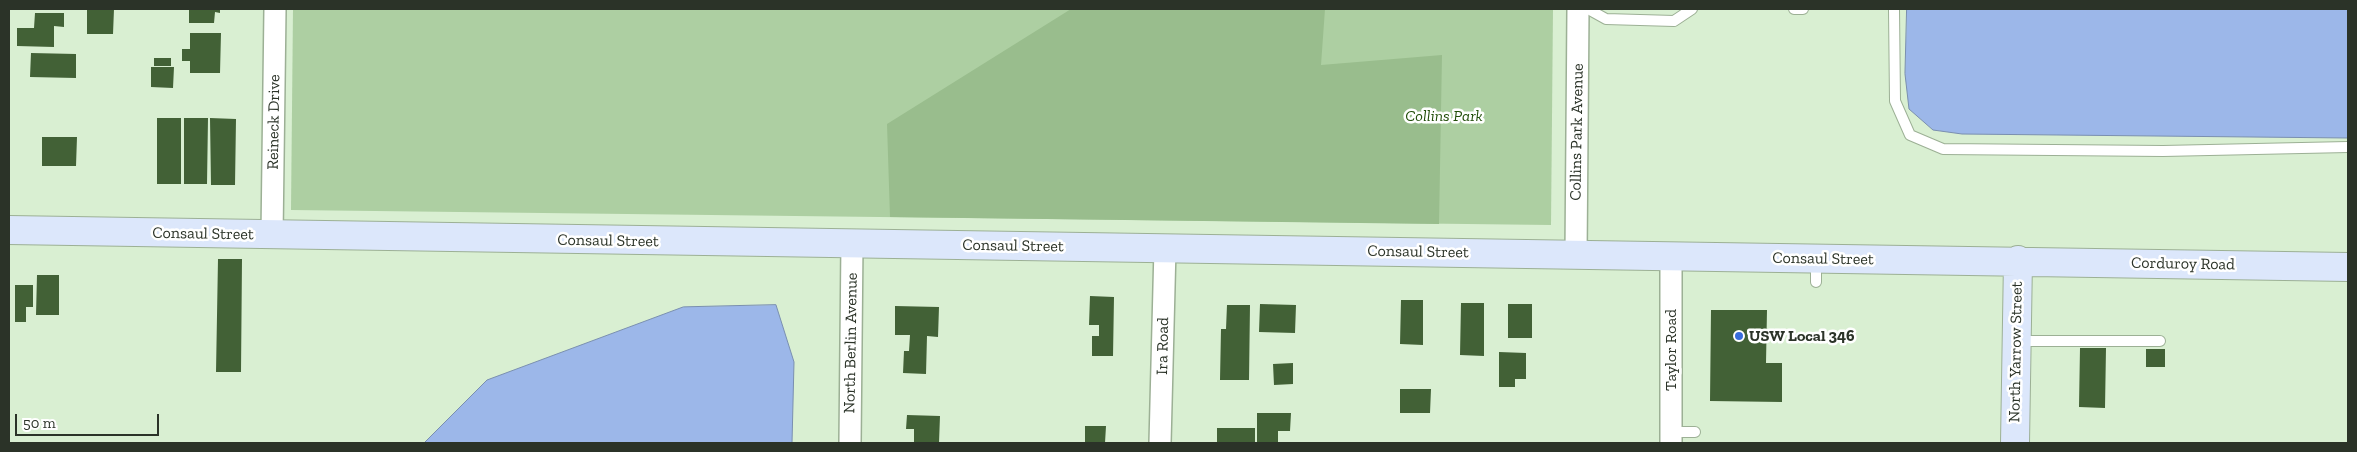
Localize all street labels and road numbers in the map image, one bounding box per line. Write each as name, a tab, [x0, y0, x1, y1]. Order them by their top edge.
street label: Collins Park Avenue	[1566, 63, 1588, 201]
street label: Reineck Drive	[264, 74, 284, 170]
street label: Consaul Street	[152, 224, 254, 244]
street label: Consaul Street	[557, 231, 659, 251]
street label: Consaul Street	[962, 236, 1064, 256]
street label: Consaul Street	[1367, 242, 1469, 262]
street label: Consaul Street	[1772, 249, 1874, 269]
street label: Corduroy Road	[2131, 253, 2235, 275]
street label: North Berlin Avenue	[840, 272, 862, 414]
street label: North Yarrow Street	[2005, 281, 2027, 423]
street label: Taylor Road	[1661, 309, 1681, 391]
street label: Ira Road	[1153, 317, 1173, 375]

